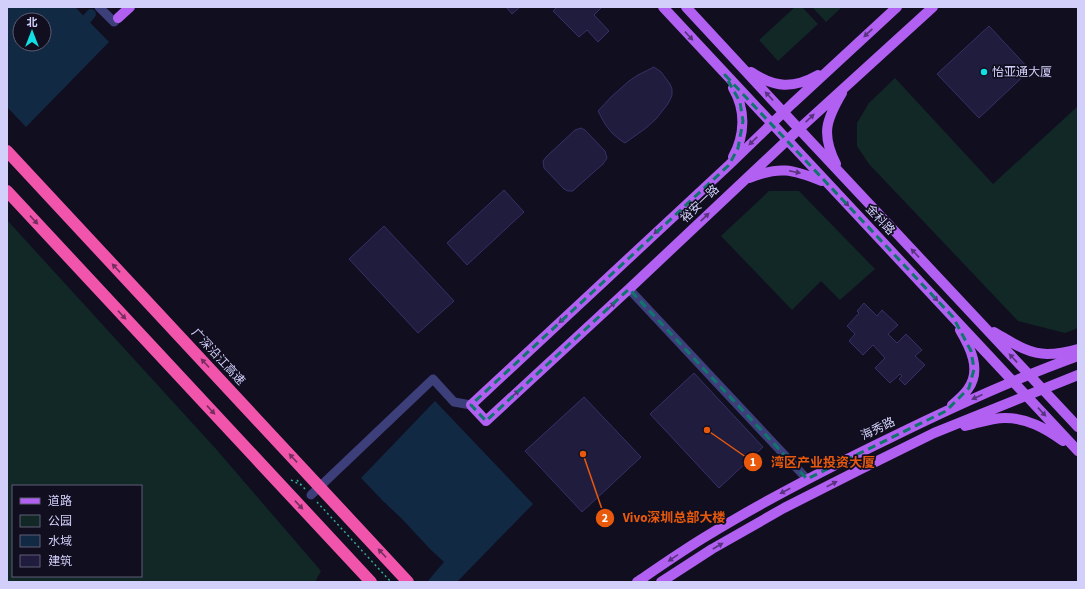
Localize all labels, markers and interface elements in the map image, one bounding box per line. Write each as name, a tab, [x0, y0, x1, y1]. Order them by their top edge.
north arrow	[12, 12, 52, 52]
text: 北	[27, 15, 38, 30]
one-way arrow	[863, 29, 873, 38]
one-way arrow	[684, 31, 693, 40]
place label: 怡亚通大厦	[992, 64, 1052, 81]
marker: 怡亚通大厦	[979, 67, 989, 77]
one-way arrow	[764, 91, 773, 102]
one-way arrow	[805, 114, 815, 123]
one-way arrow	[748, 137, 758, 146]
one-way arrow	[788, 169, 801, 175]
street label: 裕安一路	[677, 181, 723, 227]
one-way arrow	[840, 197, 849, 207]
street label: 金科路	[862, 201, 898, 239]
one-way arrow	[700, 212, 710, 222]
one-way arrow	[29, 214, 38, 225]
one-way arrow	[653, 226, 663, 235]
one-way arrow	[910, 248, 920, 258]
one-way arrow	[111, 263, 121, 273]
one-way arrow	[929, 292, 939, 302]
one-way arrow	[606, 302, 616, 311]
one-way arrow	[117, 310, 127, 320]
one-way arrow	[558, 314, 568, 324]
street label: 广深沿江高速	[187, 325, 249, 389]
one-way arrow	[1008, 353, 1018, 363]
one-way arrow	[200, 358, 209, 368]
one-way arrow	[510, 390, 520, 399]
one-way arrow	[971, 394, 982, 400]
one-way arrow	[206, 405, 216, 415]
one-way arrow	[1037, 407, 1046, 417]
street label: 海秀路	[858, 413, 898, 445]
callout: 湾区产业投资大厦	[743, 450, 883, 475]
one-way arrow	[288, 453, 298, 463]
text: 1	[750, 454, 756, 471]
text: 湾区产业投资大厦	[771, 454, 875, 472]
one-way arrow	[826, 480, 838, 487]
legend	[12, 485, 142, 577]
one-way arrow	[779, 488, 791, 495]
text: 道路	[48, 493, 72, 510]
one-way arrow	[295, 500, 304, 510]
callout: Vivo深圳总部大楼	[595, 505, 734, 530]
text: Vivo深圳总部大楼	[622, 509, 725, 527]
text: 2	[602, 510, 608, 527]
text: 公园	[48, 513, 72, 530]
text: 水域	[48, 533, 72, 550]
one-way arrow	[712, 542, 724, 549]
one-way arrow	[377, 548, 386, 559]
text: 建筑	[48, 553, 72, 570]
one-way arrow	[668, 554, 678, 562]

